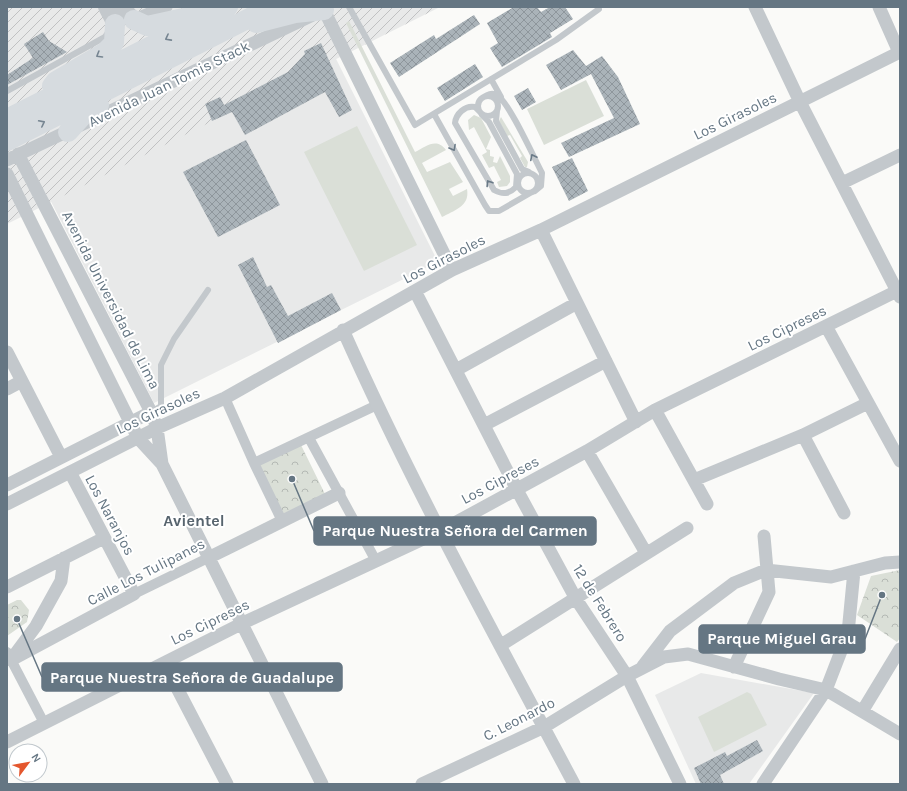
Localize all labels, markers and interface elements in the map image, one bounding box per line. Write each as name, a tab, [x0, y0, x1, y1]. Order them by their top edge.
one-way arrow	[165, 33, 173, 41]
street label: Avenida Juan Tomis Stack	[85, 37, 253, 131]
one-way arrow	[96, 51, 103, 58]
street label: Los Girasoles	[690, 88, 780, 144]
one-way arrow	[38, 120, 45, 128]
one-way arrow	[448, 144, 455, 151]
one-way arrow	[531, 154, 538, 161]
one-way arrow	[487, 180, 494, 187]
street label: Avenida Universidad de Lima	[58, 208, 164, 392]
street label: Los Girasoles	[400, 230, 488, 288]
street label: Los Cipreses	[745, 301, 829, 355]
street label: Los Girasoles	[113, 384, 203, 438]
street label: Los Cipreses	[458, 452, 542, 508]
street label: Los Naranjos	[81, 472, 139, 558]
district label: Avientel	[163, 511, 225, 530]
callout: Parque Nuestra Señora del Carmen	[314, 517, 596, 545]
text: Parque Nuestra Señora del Carmen	[322, 521, 588, 540]
street label: Calle Los Tulipanes	[84, 535, 208, 609]
street label: 12 de Febrero	[569, 561, 631, 645]
street label: Los Cipreses	[168, 595, 252, 649]
callout: Parque Miguel Grau	[699, 625, 865, 653]
text: Parque Miguel Grau	[707, 629, 857, 648]
callout: Parque Nuestra Señora de Guadalupe	[42, 663, 342, 691]
text: Parque Nuestra Señora de Guadalupe	[50, 668, 334, 687]
street label: C. Leonardo	[480, 693, 558, 745]
north arrow	[8, 743, 48, 783]
text: N	[28, 751, 44, 765]

